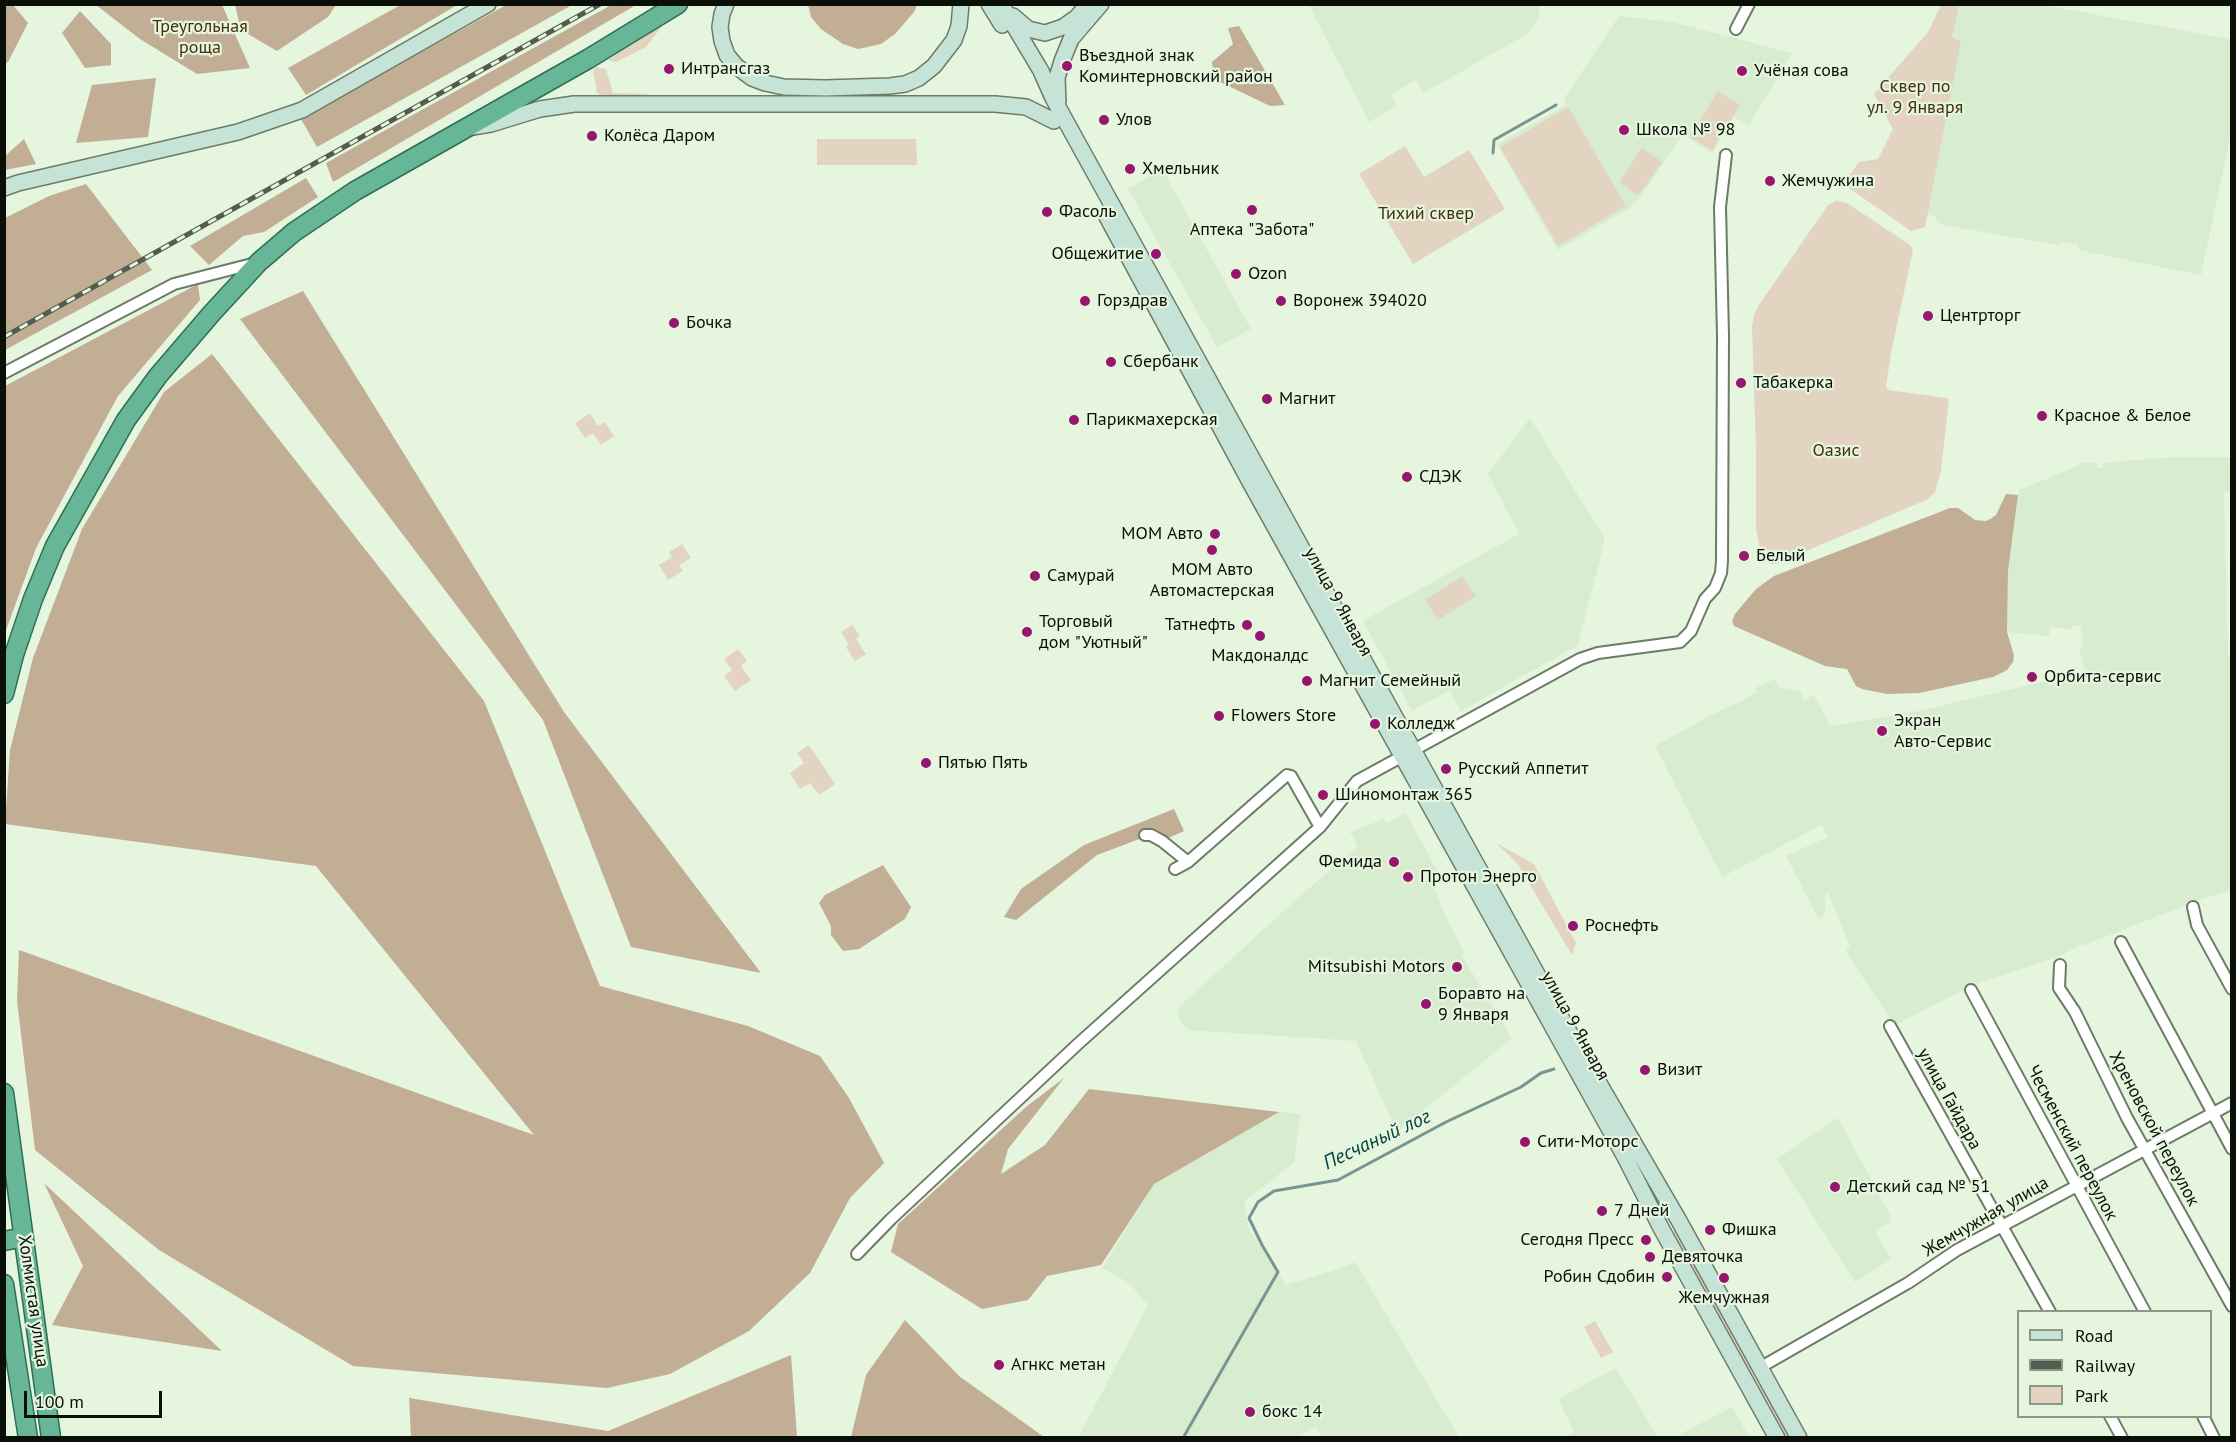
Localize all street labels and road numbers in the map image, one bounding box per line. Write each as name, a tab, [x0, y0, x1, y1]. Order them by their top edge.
street label: улица 9 Января	[1299, 544, 1377, 660]
street label: улица 9 Января	[1536, 968, 1614, 1084]
street label: улица Гайдара	[1912, 1044, 1986, 1154]
street label: Хреновской переулок	[2104, 1048, 2204, 1210]
street label: Чесменский переулок	[2022, 1062, 2122, 1224]
street label: Жемчужная улица	[1919, 1172, 2053, 1262]
street label: Холмистая улица	[13, 1233, 53, 1369]

